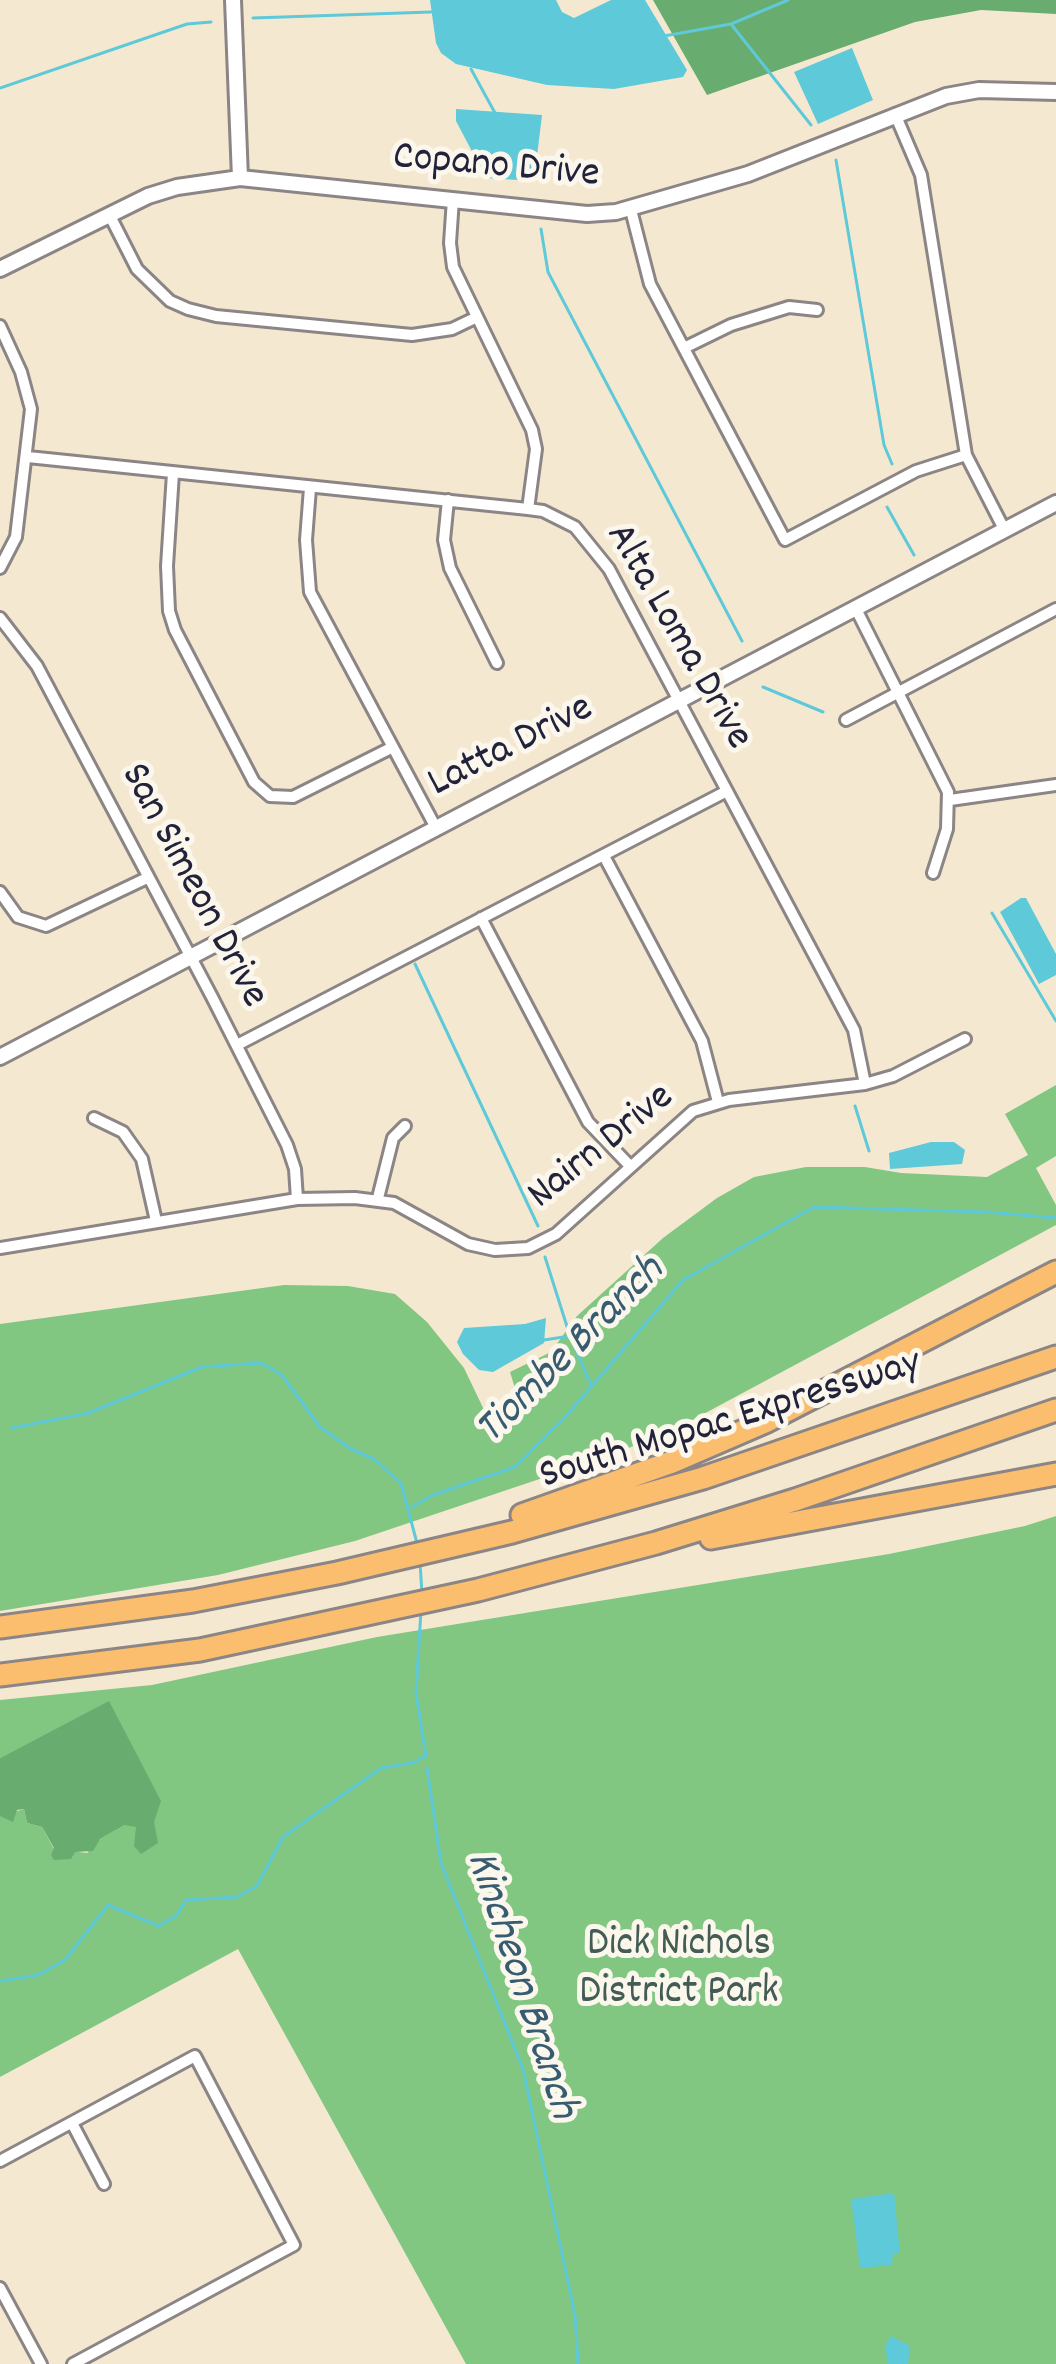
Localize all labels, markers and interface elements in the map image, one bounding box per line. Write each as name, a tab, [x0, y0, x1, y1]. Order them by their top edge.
street label: Copano Drive	[391, 135, 601, 203]
street label: Alta Loma Drive	[591, 516, 761, 760]
street label: Latta Drive	[421, 686, 603, 812]
street label: San Simeon Drive	[106, 756, 276, 1018]
street label: Nairn Drive	[520, 1075, 686, 1223]
water label: Tiombe Branch	[467, 1247, 679, 1459]
street label: South Mopac Expressway	[534, 1341, 928, 1505]
water label: Kincheon Branch	[449, 1845, 587, 2127]
park label: Dick Nichols District Park	[579, 1922, 779, 2020]

